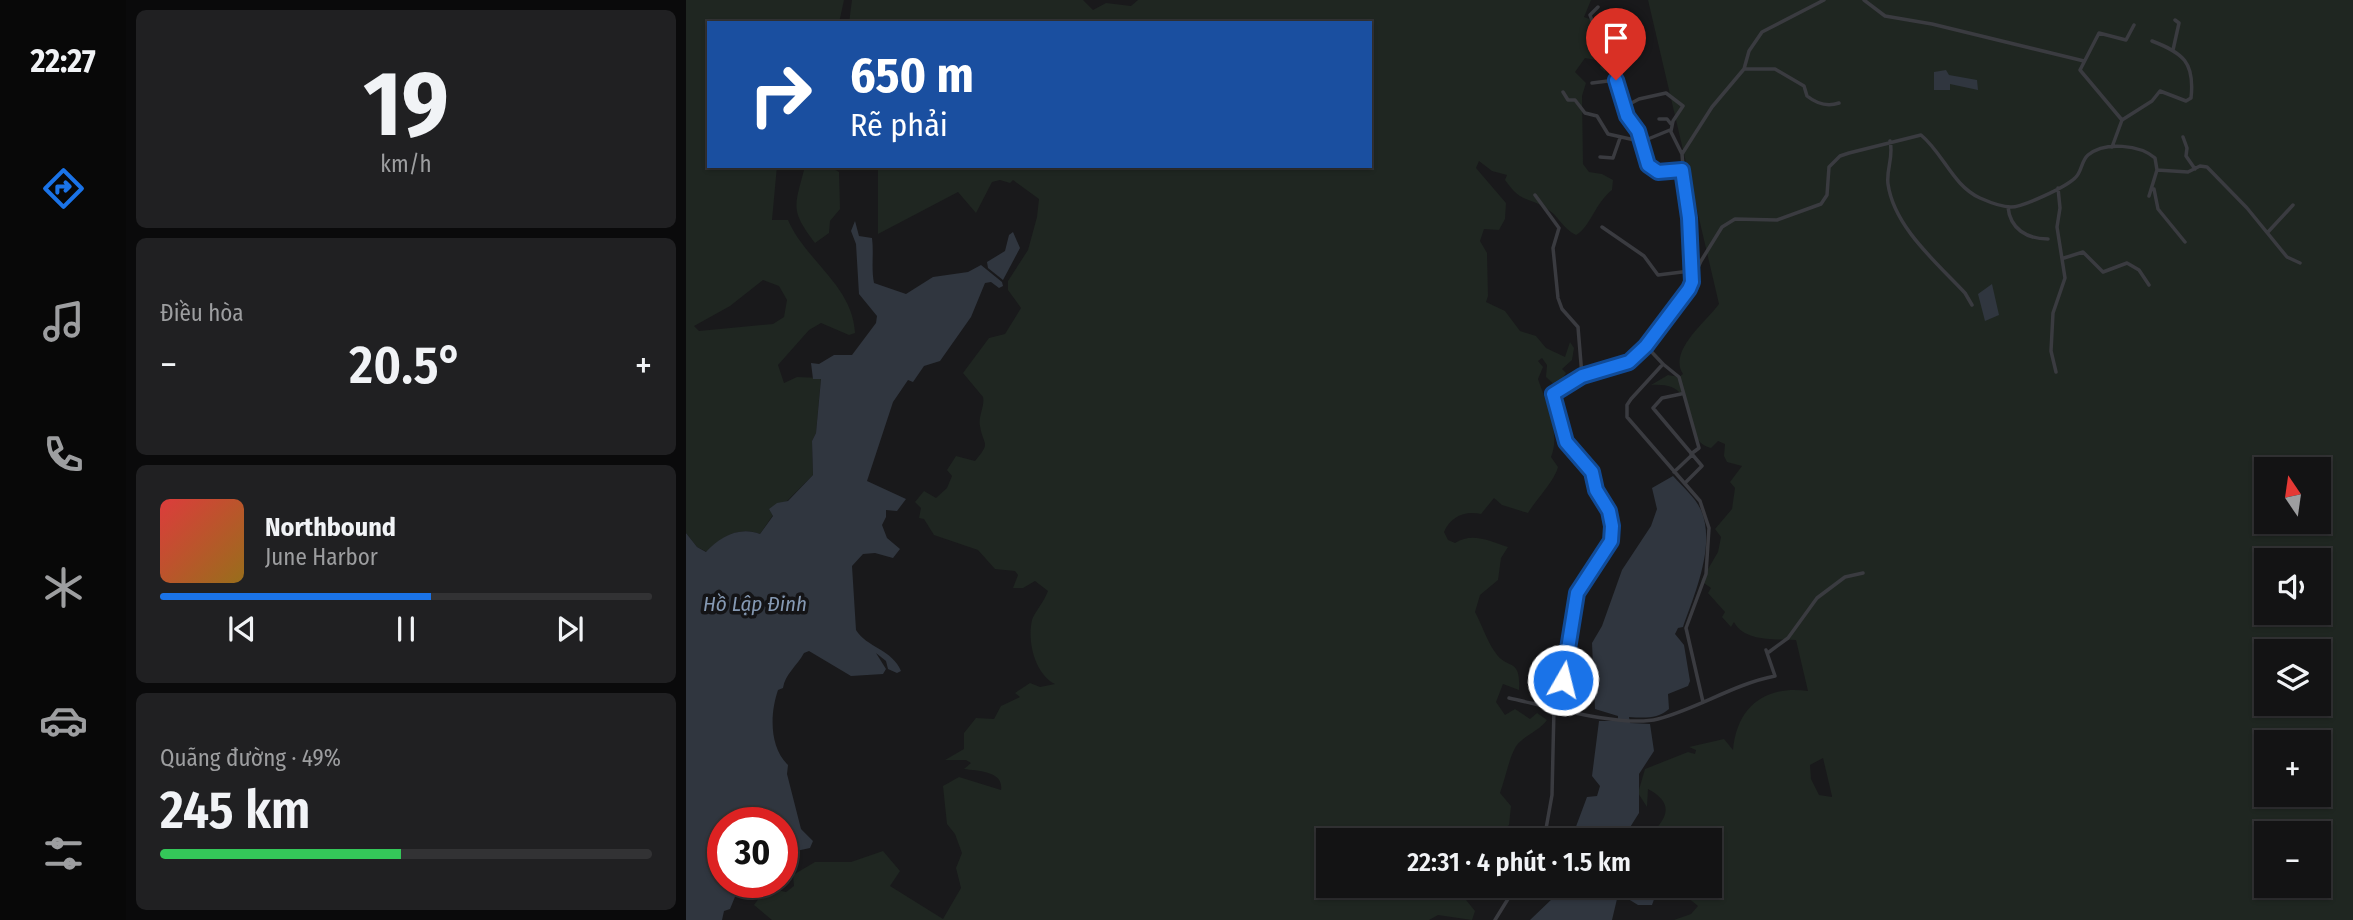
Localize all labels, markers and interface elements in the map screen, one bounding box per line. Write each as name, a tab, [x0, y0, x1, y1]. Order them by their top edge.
pin	[1586, 8, 1646, 80]
icon: arrive	[1597, 19, 1635, 57]
text: 22:27	[30, 42, 96, 80]
text: 650 m	[850, 46, 974, 105]
icon: right	[735, 49, 826, 140]
text: 19	[363, 50, 449, 159]
text: Rẽ phải	[850, 106, 948, 144]
text: km/h	[380, 150, 432, 178]
icon: directions	[39, 164, 88, 213]
icon: music	[39, 297, 88, 346]
text: Điều hòa	[160, 299, 244, 327]
text: 20.5°	[349, 334, 463, 397]
text: −	[160, 342, 177, 388]
text: +	[635, 342, 652, 388]
icon: phone	[39, 430, 88, 479]
north arrow	[2254, 457, 2331, 534]
map controls	[2254, 457, 2331, 898]
text: Northbound	[265, 512, 396, 543]
text: June Harbor	[265, 543, 378, 571]
button: sound	[2254, 548, 2331, 625]
icon: climate	[39, 563, 88, 612]
water label: Hồ Lập Đinh	[703, 591, 807, 617]
icon: previous	[223, 610, 261, 648]
icon: pause	[387, 610, 425, 648]
icon: next	[551, 610, 589, 648]
button: layers	[2254, 639, 2331, 716]
position arrow	[1526, 643, 1600, 717]
icon: car	[39, 696, 88, 745]
button: +	[2254, 730, 2331, 807]
text: Quãng đường · 49%	[160, 744, 341, 772]
text: 245 km	[160, 779, 311, 842]
speed limit sign: 30	[707, 807, 798, 898]
button: −	[2254, 821, 2331, 898]
icon: filters	[39, 829, 88, 878]
text: 22:31 · 4 phút · 1.5 km	[1407, 847, 1631, 878]

